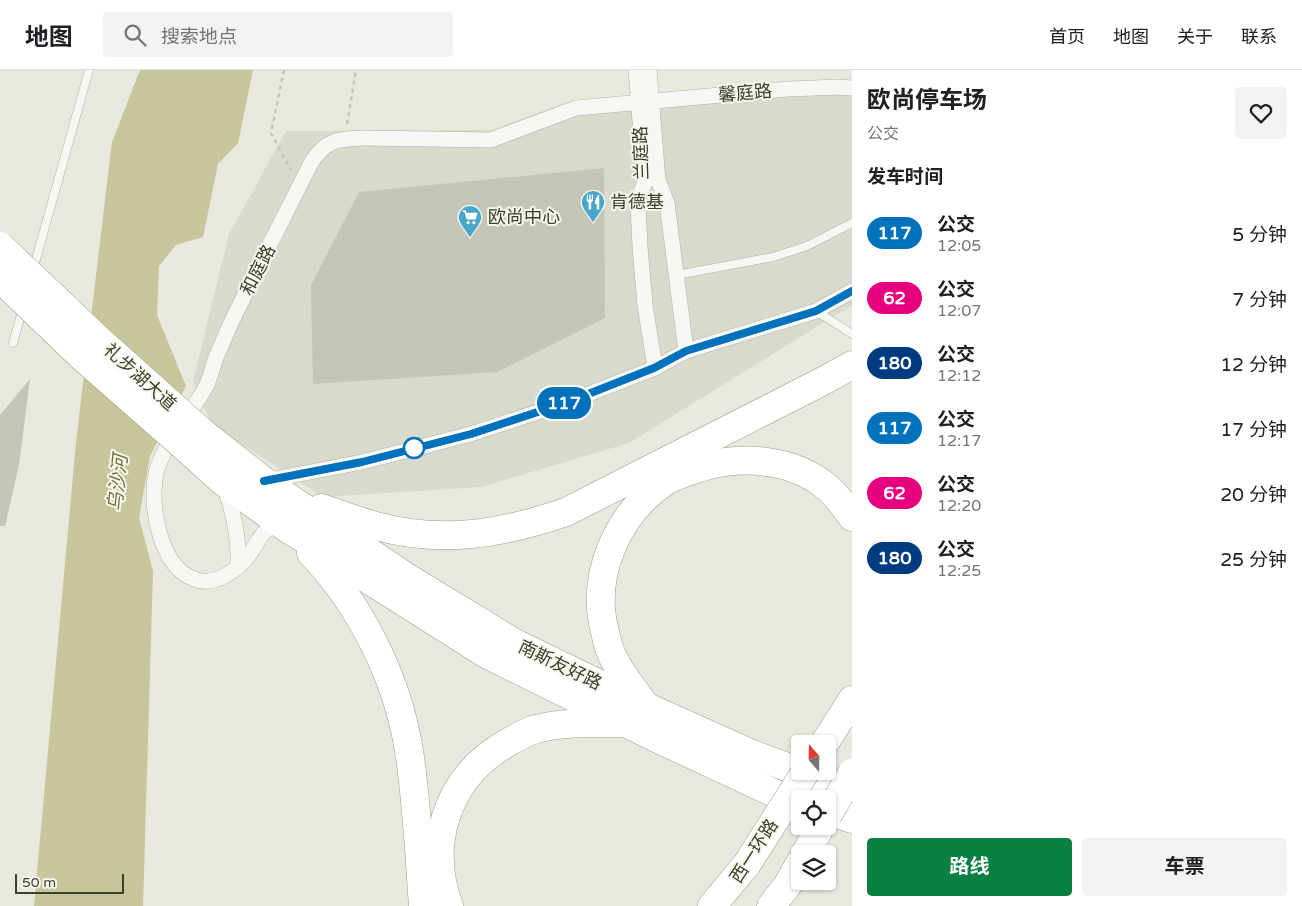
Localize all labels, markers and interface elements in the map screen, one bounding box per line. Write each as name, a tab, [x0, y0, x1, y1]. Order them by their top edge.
search box	[103, 12, 453, 57]
icon: search	[121, 21, 149, 49]
text: 地图	[25, 23, 73, 52]
text: 搜索地点	[161, 26, 237, 48]
text: 首页	[1049, 26, 1085, 48]
text: 地图	[1113, 26, 1149, 48]
text: 关于	[1177, 26, 1213, 48]
text: 联系	[1241, 26, 1277, 48]
street label: 馨庭路	[717, 80, 773, 106]
text: 欧尚停车场	[867, 86, 987, 115]
button: heart	[1235, 87, 1287, 139]
text: 公交	[867, 124, 899, 144]
street label: 兰庭路	[629, 126, 653, 180]
text: 发车时间	[867, 166, 943, 188]
restaurant icon: 肯德基	[580, 189, 606, 223]
place label: 肯德基	[610, 191, 664, 213]
supermarket icon: 欧尚中心	[457, 204, 483, 238]
place label: 欧尚中心	[488, 206, 560, 228]
text: 公交	[937, 214, 975, 236]
text: 117	[878, 222, 911, 244]
text: 5 分钟	[1232, 224, 1287, 246]
text: 12:05	[937, 236, 981, 256]
street label: 和庭路	[236, 241, 280, 299]
text: 公交	[937, 279, 975, 301]
text: 62	[883, 287, 906, 309]
text: 7 分钟	[1232, 289, 1287, 311]
text: 12:07	[937, 301, 981, 321]
street label: 礼步湖大道	[99, 339, 181, 415]
text: 公交	[937, 344, 975, 366]
text: 180	[878, 352, 911, 374]
text: 12 分钟	[1220, 354, 1287, 376]
text: 12:12	[937, 366, 981, 386]
line badge: 117	[535, 387, 593, 419]
text: 117	[547, 392, 581, 414]
text: 公交	[937, 409, 975, 431]
text: 117	[878, 417, 911, 439]
text: 17 分钟	[1220, 419, 1287, 441]
text: 12:17	[937, 431, 981, 451]
unlabelled marker	[403, 437, 425, 459]
water label: 乌沙河	[104, 450, 132, 513]
text: 公交	[937, 474, 975, 496]
text: 62	[883, 482, 906, 504]
text: 20 分钟	[1220, 484, 1287, 506]
text: 12:20	[937, 496, 981, 516]
text: 公交	[937, 539, 975, 561]
text: 180	[878, 547, 911, 569]
text: 25 分钟	[1220, 549, 1287, 571]
text: 12:25	[937, 561, 981, 581]
street label: 南斯友好路	[515, 635, 605, 695]
north arrow	[791, 735, 836, 780]
map controls	[791, 735, 836, 890]
button: locate	[791, 790, 836, 835]
street label: 西一环路	[725, 815, 783, 887]
button: 路线	[867, 838, 1072, 896]
button: 车票	[1082, 838, 1287, 896]
button: layers	[791, 845, 836, 890]
scale bar	[15, 871, 124, 894]
text: 50 m	[22, 874, 56, 891]

